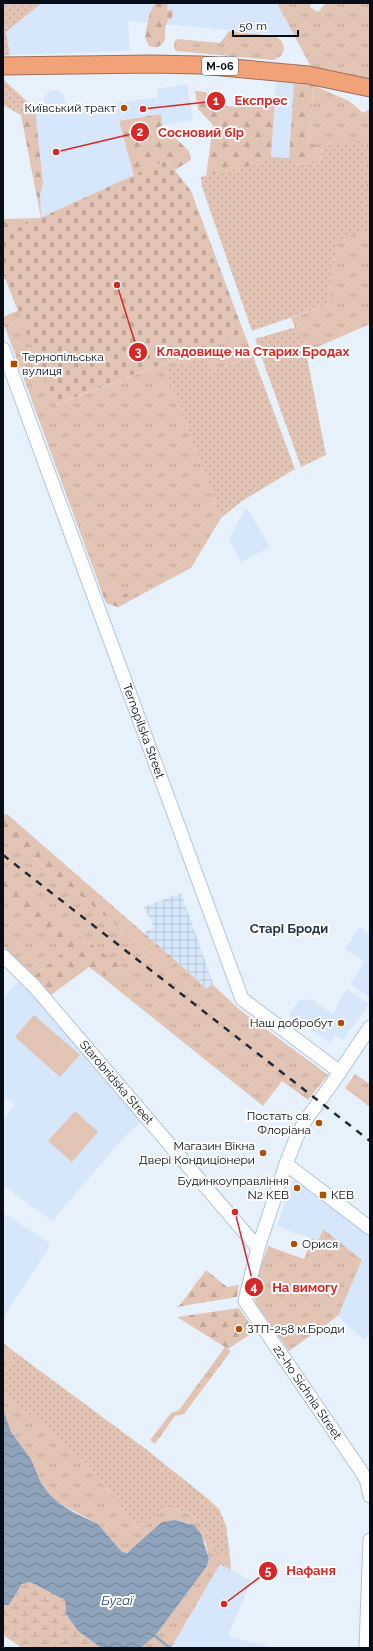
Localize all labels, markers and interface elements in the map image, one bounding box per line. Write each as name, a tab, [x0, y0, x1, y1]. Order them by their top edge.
scale bar	[233, 12, 298, 38]
text: 50 m	[239, 19, 267, 33]
road number: М-06	[202, 57, 238, 75]
callout: Експрес	[206, 88, 296, 113]
text: Експрес	[234, 93, 288, 108]
text: 1	[213, 94, 219, 108]
place label: Київський тракт	[25, 101, 116, 115]
marker: Київський тракт	[119, 103, 129, 113]
callout: Сосновий бір	[130, 120, 252, 145]
text: 2	[137, 125, 144, 139]
text: Сосновий бір	[158, 125, 244, 140]
callout: Кладовище на Старих Бродах	[128, 339, 357, 364]
text: Кладовище на Старих Бродах	[157, 344, 350, 359]
text: 3	[135, 345, 142, 359]
place label: Тернопільська вулиця	[22, 350, 104, 378]
marker: Тернопільська вулиця	[9, 359, 19, 369]
street label: Ternopilska Street	[120, 682, 167, 780]
district label: Старі Броди	[250, 921, 328, 936]
place label: Наш добробут	[250, 1016, 333, 1030]
marker: Наш добробут	[336, 1018, 346, 1028]
street label: Starobridska Street	[77, 1038, 156, 1127]
place label: Постать св. Флоріана	[247, 1109, 311, 1137]
marker: Постать св. Флоріана	[314, 1118, 324, 1128]
place label: Магазин Вікна Двері Кондиціонери	[139, 1139, 255, 1167]
marker: Магазин Вікна Двері Кондиціонери	[258, 1148, 268, 1158]
place label: Будинкоуправління N2 КЕВ	[177, 1174, 289, 1202]
marker: Будинкоуправління N2 КЕВ	[292, 1183, 302, 1193]
place label: КЕВ	[331, 1188, 354, 1202]
marker: КЕВ	[318, 1190, 328, 1200]
place label: Орися	[302, 1237, 338, 1251]
marker: Орися	[289, 1239, 299, 1249]
callout: На вимогу	[244, 1275, 346, 1300]
text: 4	[251, 1280, 258, 1294]
text: На вимогу	[272, 1280, 338, 1295]
place label: ЗТП-258 м.Броди	[247, 1322, 345, 1336]
marker: ЗТП-258 м.Броди	[234, 1324, 244, 1334]
street label: 22-ho Sichnia Street	[270, 1343, 344, 1442]
callout: Нафаня	[258, 1558, 343, 1583]
text: Нафаня	[286, 1563, 336, 1578]
text: 5	[265, 1564, 272, 1578]
water label: Бугаї	[101, 1593, 134, 1608]

